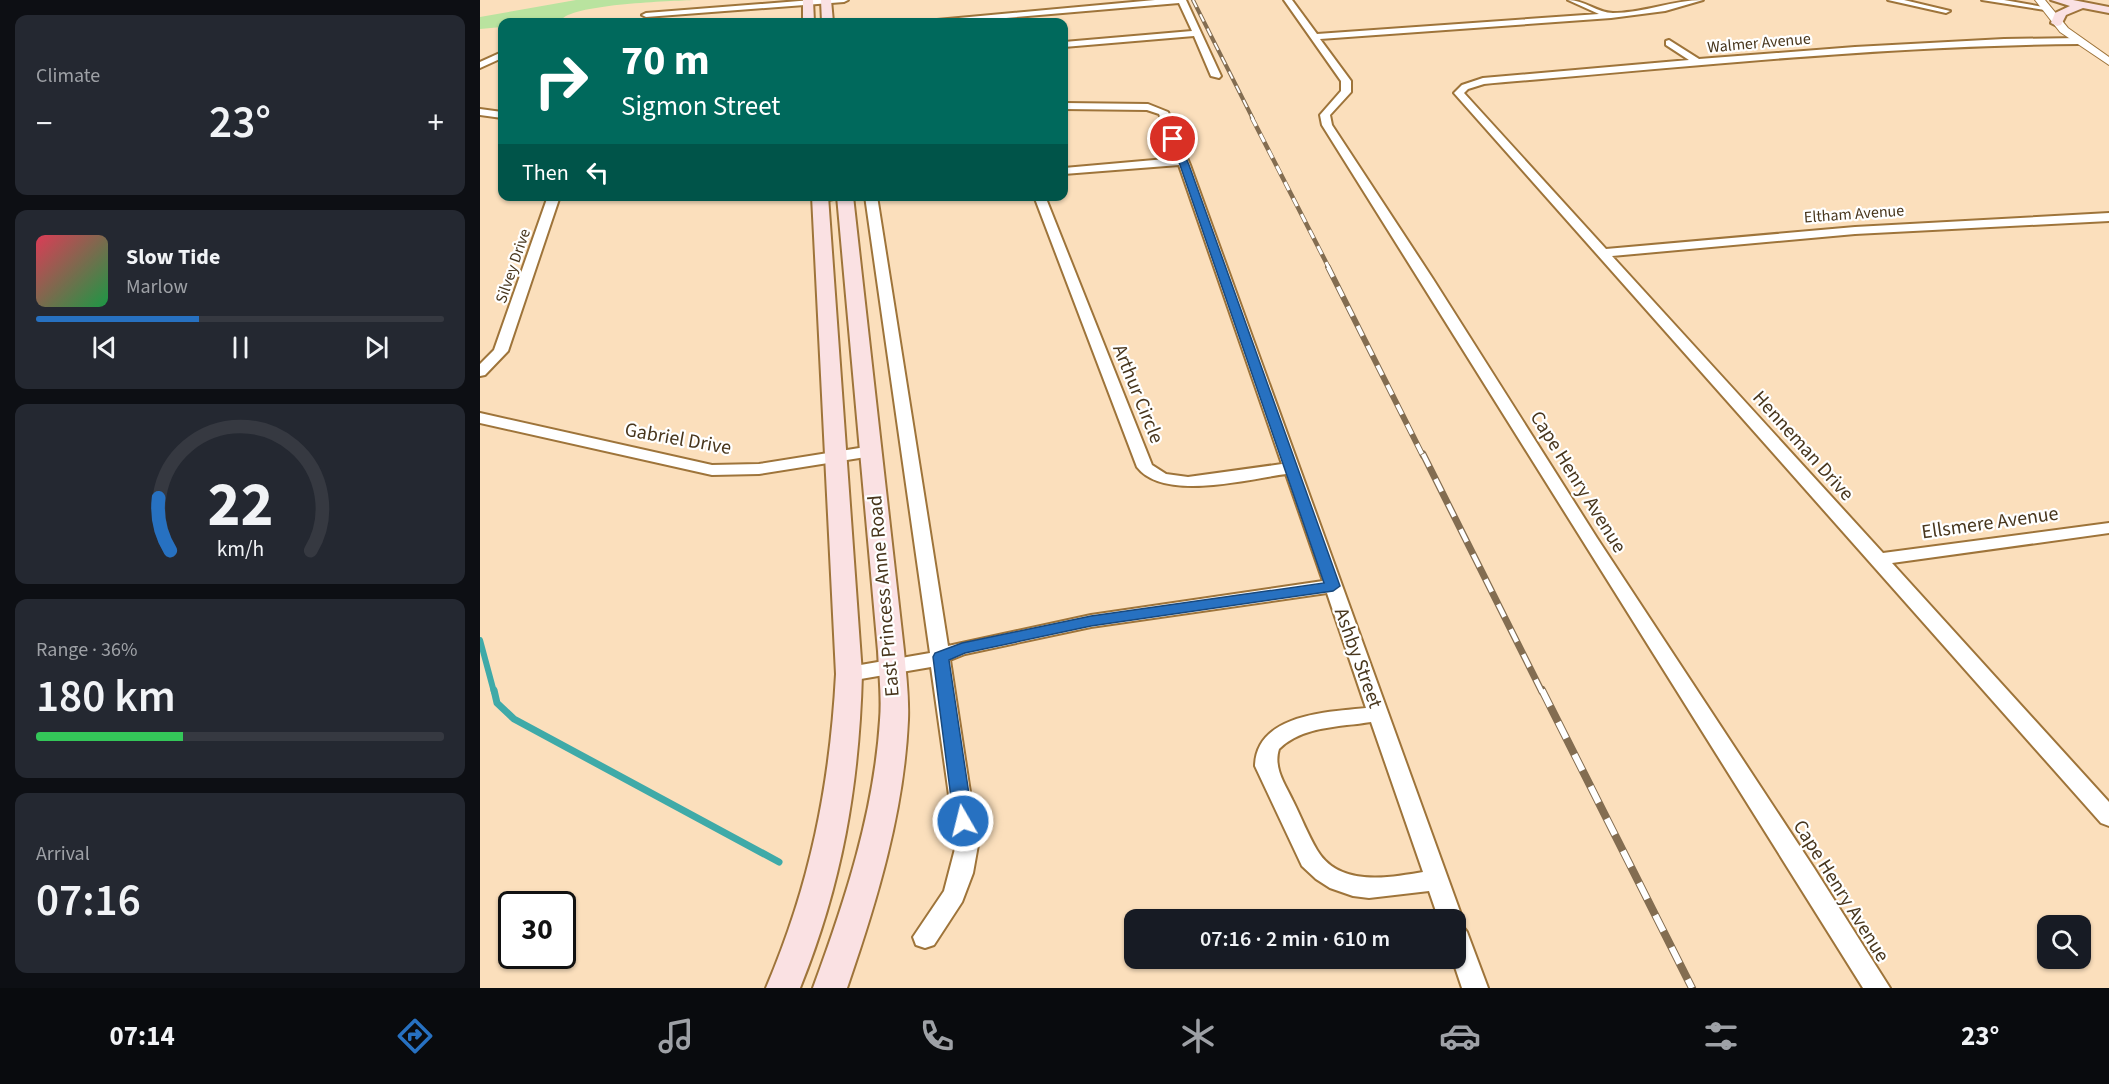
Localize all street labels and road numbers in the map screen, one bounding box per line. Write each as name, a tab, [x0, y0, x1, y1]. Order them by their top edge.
street label: Walmer Avenue	[1706, 28, 1812, 58]
street label: Eltham Avenue	[1803, 200, 1905, 228]
street label: Silvey Drive	[490, 226, 536, 306]
street label: Arthur Circle	[1105, 340, 1171, 448]
street label: Henneman Drive	[1746, 385, 1860, 507]
street label: Cape Henry Avenue	[1523, 406, 1633, 559]
street label: Gabriel Drive	[623, 416, 734, 462]
street label: East Princess Anne Road	[861, 494, 907, 698]
street label: Ellsmere Avenue	[1920, 500, 2060, 546]
street label: Ashby Street	[1327, 604, 1389, 712]
street label: Cape Henry Avenue	[1786, 815, 1896, 968]

